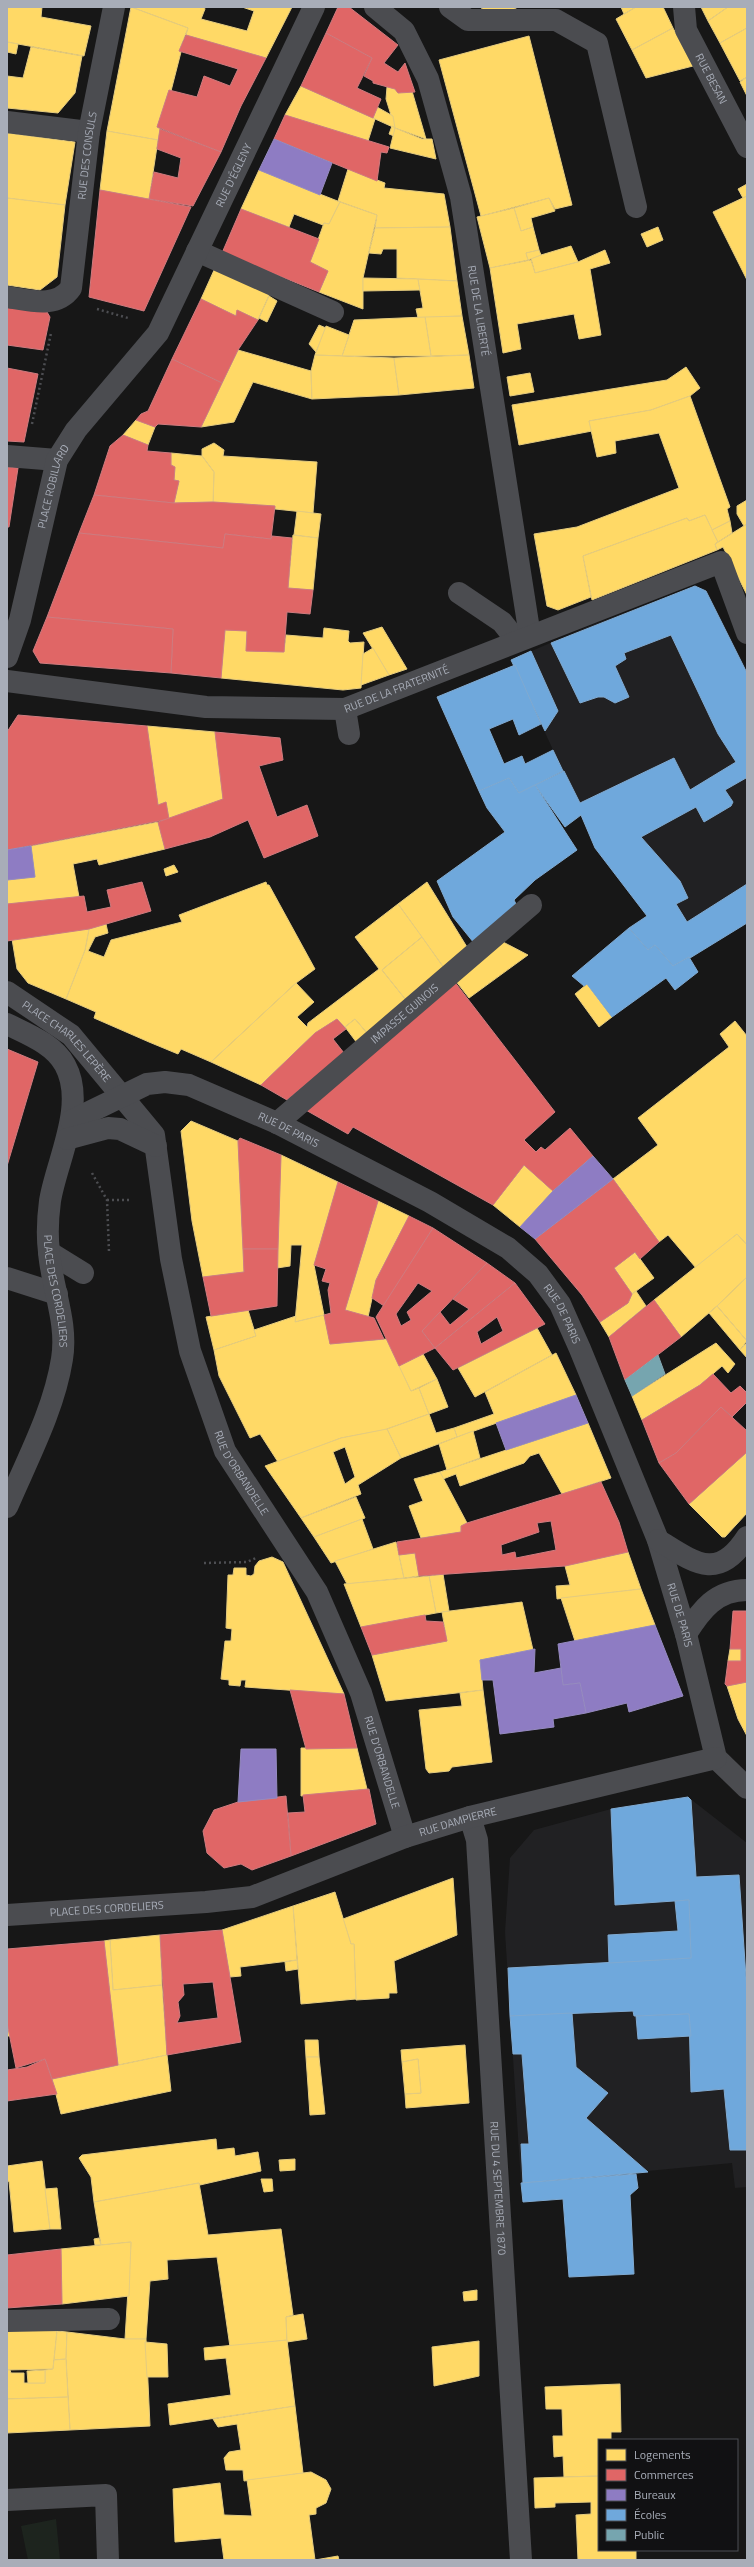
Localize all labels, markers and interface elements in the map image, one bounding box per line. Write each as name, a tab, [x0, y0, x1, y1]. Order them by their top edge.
street label: RUE BESAN	[692, 51, 731, 107]
street label: RUE DES CONSULS	[73, 110, 101, 201]
street label: RUE D'ÉGLENY	[211, 140, 256, 210]
street label: RUE DE LA LIBERTÉ	[464, 264, 494, 357]
street label: PLACE ROBILLARD	[33, 441, 73, 530]
street label: RUE DE LA FRATERNITÉ	[342, 661, 451, 717]
street label: IMPASSE GUINOIS	[367, 980, 442, 1047]
street label: PLACE CHARLES LEPÈRE	[19, 996, 115, 1085]
street label: RUE DE PARIS	[256, 1108, 322, 1151]
street label: PLACE DES CORDELIERS	[40, 1234, 71, 1348]
street label: RUE DE PARIS	[540, 1280, 585, 1346]
street label: RUE D'ORBANDELLE	[210, 1428, 273, 1518]
street label: RUE DE PARIS	[663, 1581, 697, 1649]
street label: RUE D'ORBANDELLE	[360, 1714, 404, 1811]
street label: RUE DAMPIERRE	[417, 1803, 498, 1840]
street label: PLACE DES CORDELIERS	[49, 1897, 164, 1920]
street label: RUE DU 4 SEPTEMBRE 1870	[486, 2121, 510, 2256]
legend	[598, 2439, 738, 2551]
text: Logements	[634, 2445, 691, 2464]
text: Commerces	[634, 2465, 694, 2484]
text: Bureaux	[634, 2485, 676, 2504]
text: Écoles	[634, 2505, 667, 2524]
text: Public	[634, 2525, 664, 2544]

